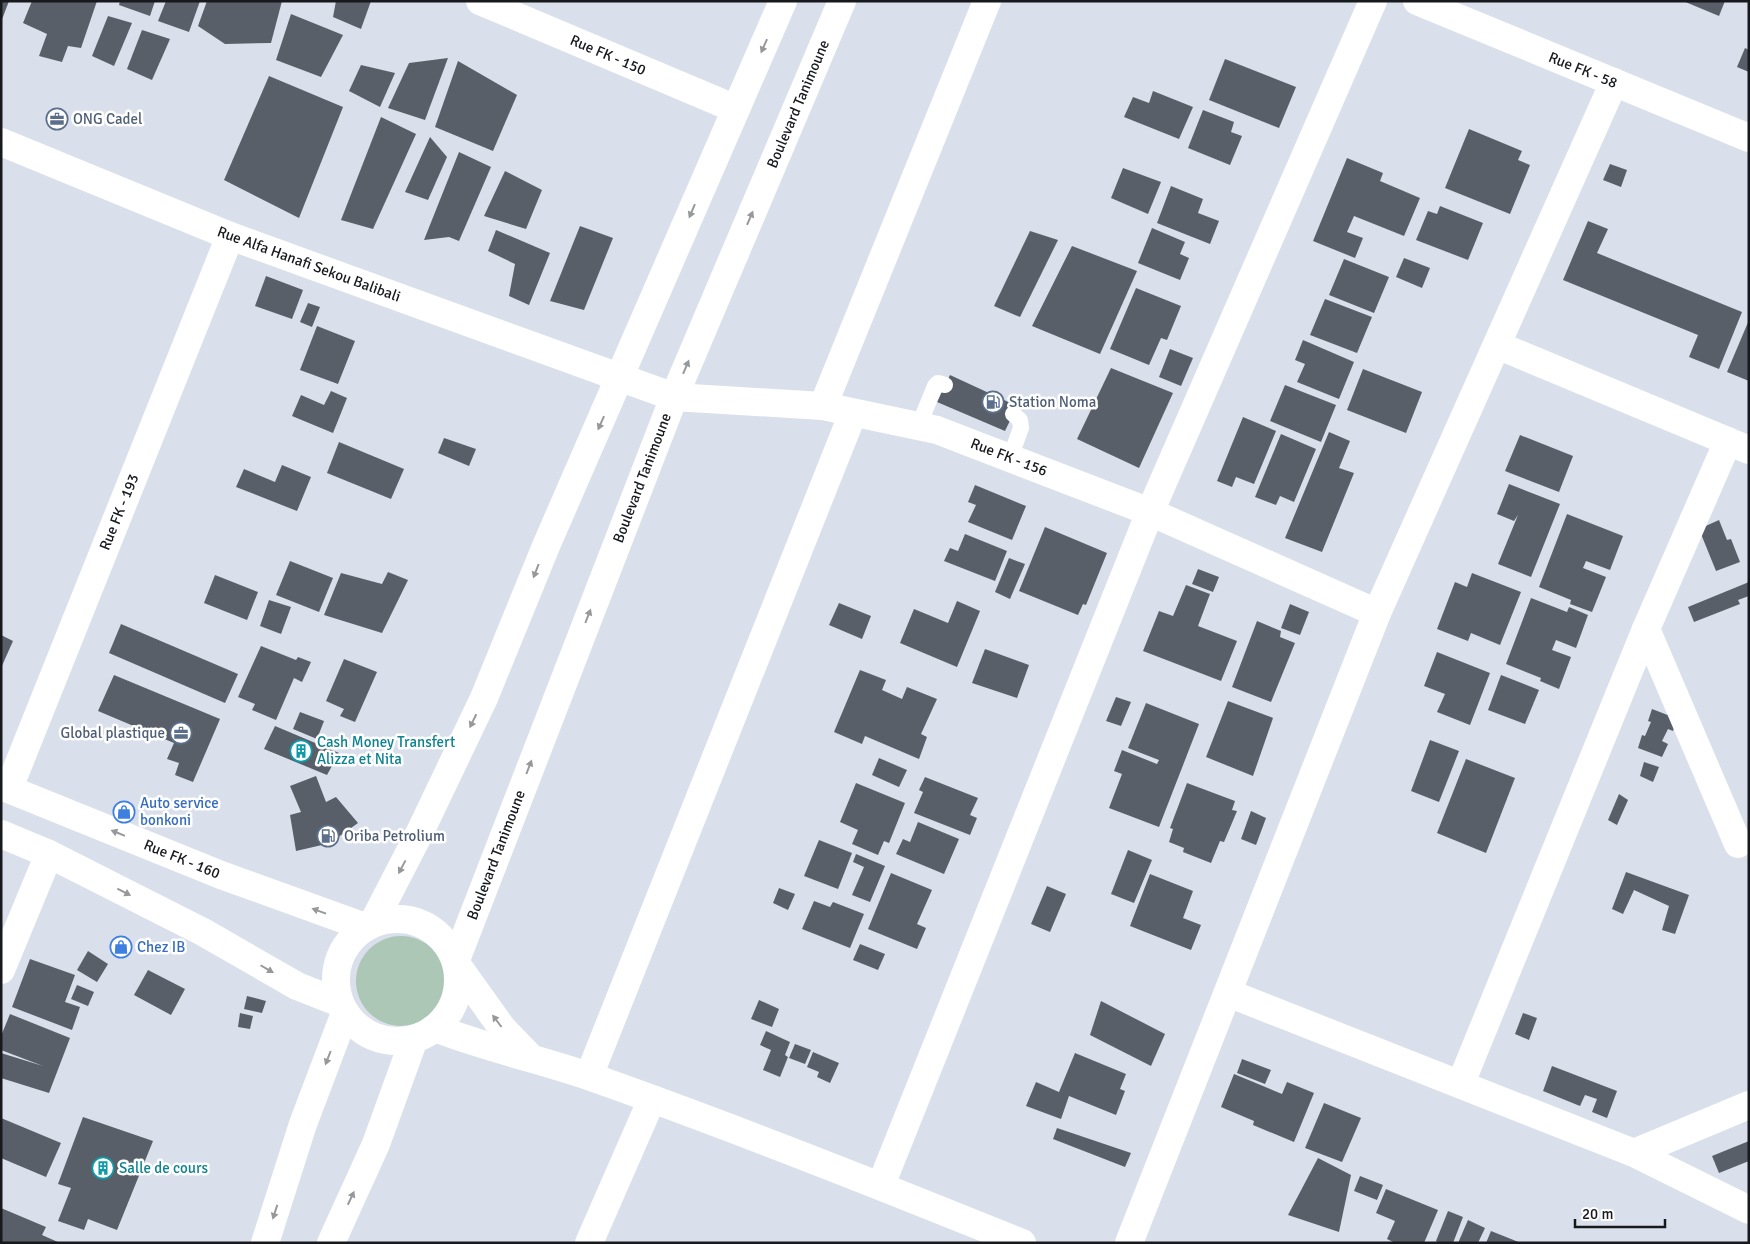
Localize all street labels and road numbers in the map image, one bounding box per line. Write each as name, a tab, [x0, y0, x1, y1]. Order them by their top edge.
street label: Rue FK - 150	[567, 31, 649, 79]
street label: Boulevard Tanimoune	[763, 37, 833, 171]
street label: Rue FK - 58	[1546, 48, 1620, 92]
street label: Rue Alfa Hanafi Sekou Balibali	[215, 222, 403, 306]
street label: Boulevard Tanimoune	[609, 411, 675, 545]
street label: Rue FK - 156	[968, 434, 1050, 480]
street label: Rue FK - 193	[96, 471, 142, 553]
street label: Boulevard Tanimoune	[463, 788, 529, 922]
street label: Rue FK - 160	[141, 836, 223, 882]

